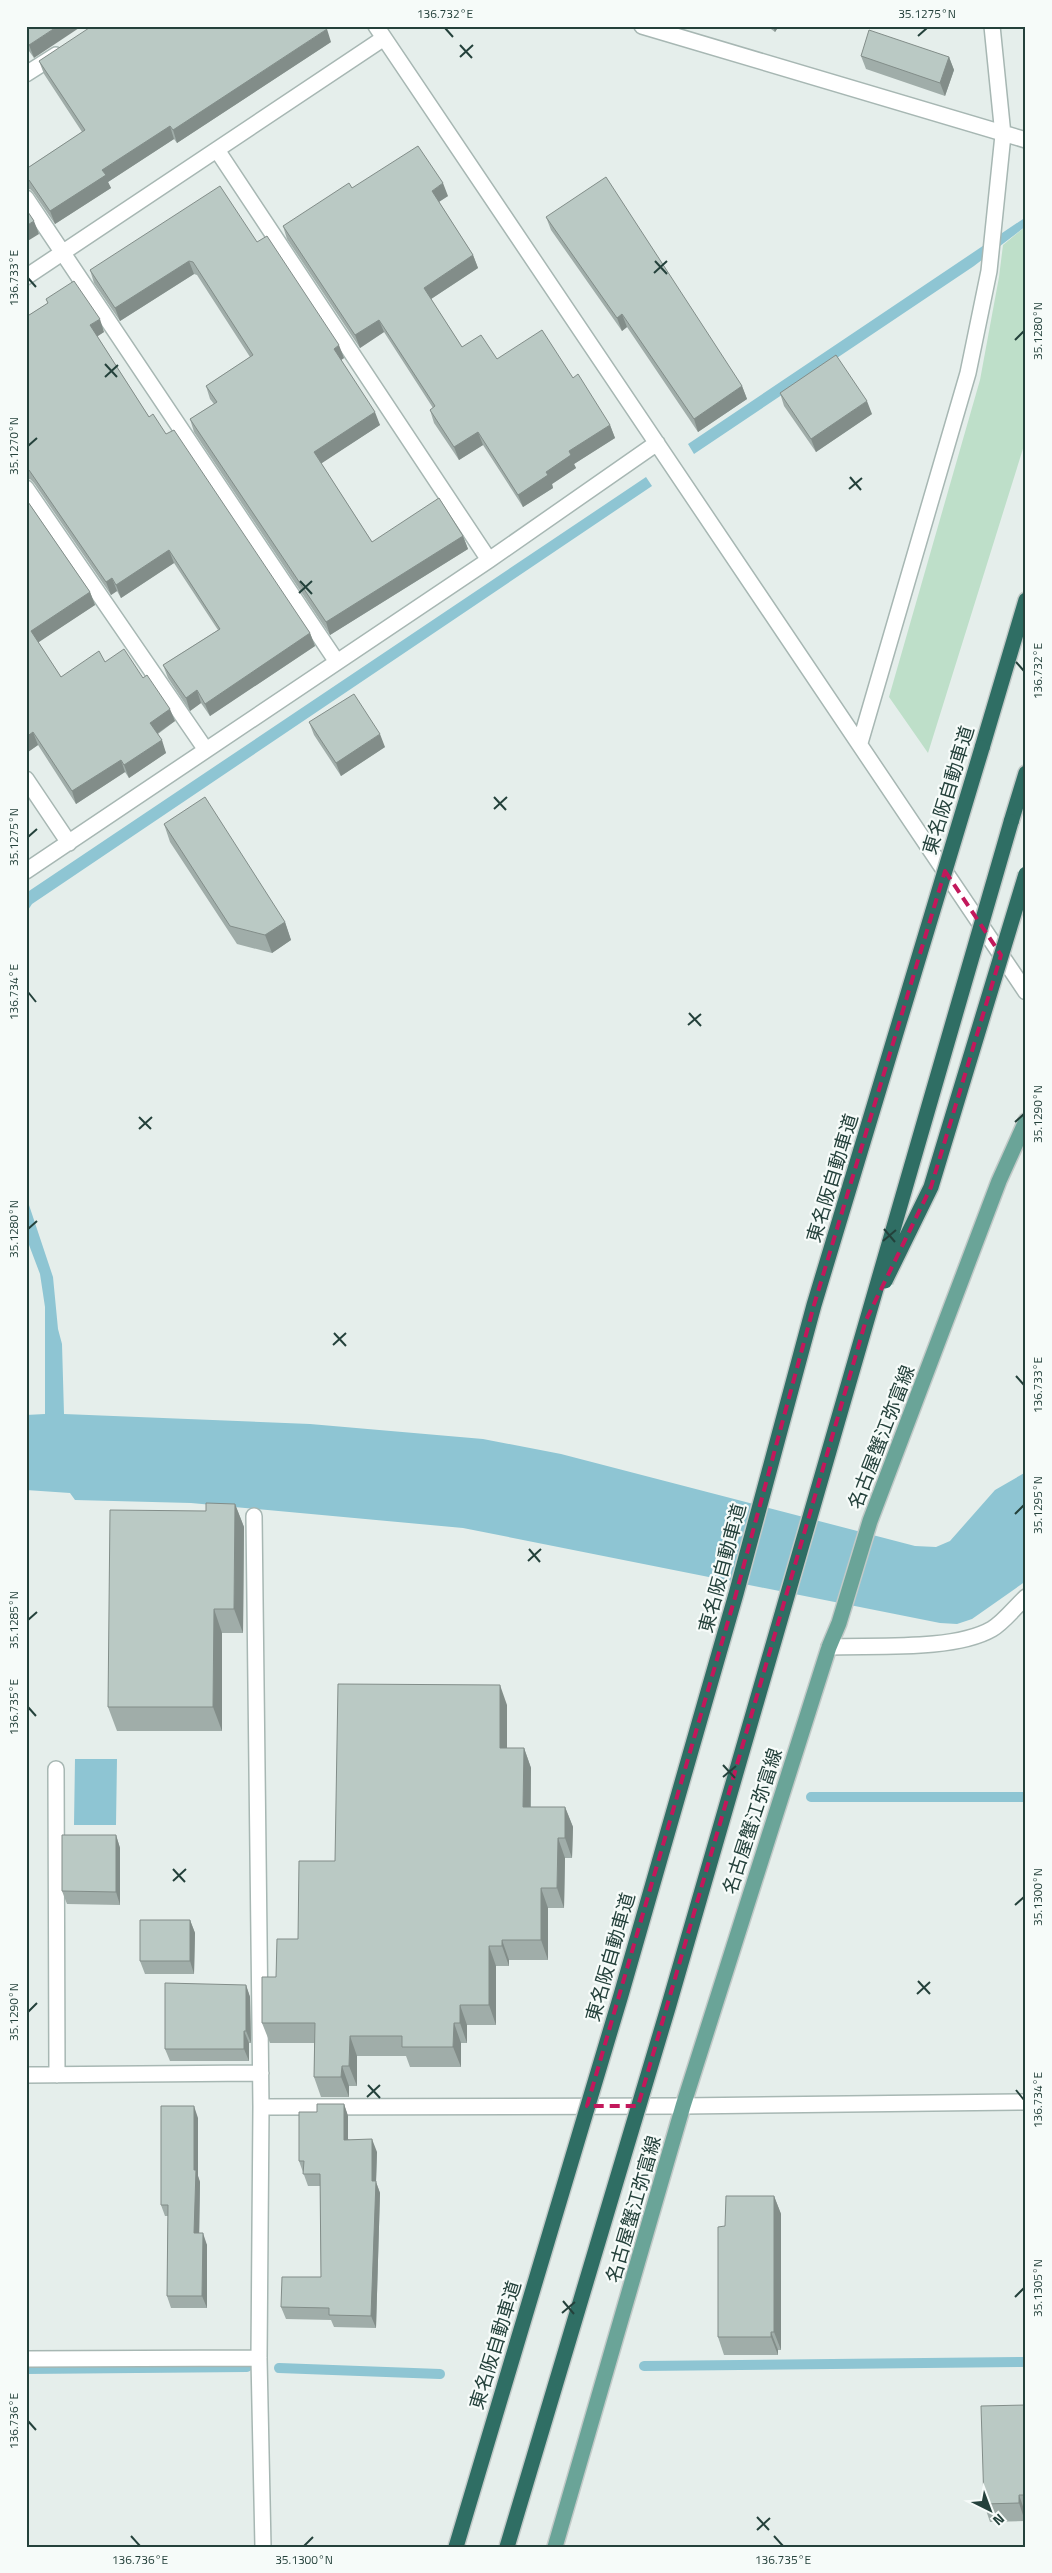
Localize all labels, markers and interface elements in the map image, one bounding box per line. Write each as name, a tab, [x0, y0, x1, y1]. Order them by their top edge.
text: 136.732°E	[417, 4, 473, 23]
text: 35.1275°N	[898, 4, 956, 23]
text: 136.733°E	[4, 250, 23, 306]
text: 35.1280°N	[1028, 302, 1047, 360]
text: 35.1270°N	[4, 417, 23, 475]
text: 136.732°E	[1028, 643, 1047, 699]
street label: 東名阪自動車道	[914, 722, 981, 858]
text: 35.1275°N	[4, 808, 23, 866]
text: 136.734°E	[4, 964, 23, 1020]
text: 35.1290°N	[1028, 1085, 1047, 1143]
street label: 東名阪自動車道	[798, 1110, 865, 1246]
text: 35.1280°N	[4, 1200, 23, 1258]
text: 136.733°E	[1028, 1357, 1047, 1413]
street label: 名古屋蟹江弥富線	[840, 1361, 921, 1513]
text: 35.1295°N	[1028, 1476, 1047, 1534]
street label: 東名阪自動車道	[690, 1500, 753, 1636]
text: 35.1285°N	[4, 1591, 23, 1649]
text: 136.735°E	[4, 1679, 23, 1735]
street label: 名古屋蟹江弥富線	[714, 1744, 789, 1898]
text: 35.1300°N	[1028, 1868, 1047, 1926]
street label: 東名阪自動車道	[577, 1889, 642, 2025]
text: 35.1290°N	[4, 1983, 23, 2041]
text: 136.734°E	[1028, 2072, 1047, 2128]
street label: 名古屋蟹江弥富線	[598, 2132, 667, 2286]
text: 35.1305°N	[1028, 2259, 1047, 2317]
street label: 東名阪自動車道	[461, 2277, 528, 2413]
text: 136.736°E	[4, 2393, 23, 2449]
north arrow	[964, 2486, 1014, 2536]
text: N	[988, 2509, 1010, 2531]
text: 136.736°E	[112, 2550, 168, 2569]
text: 35.1300°N	[275, 2550, 333, 2569]
text: 136.735°E	[755, 2550, 811, 2569]

